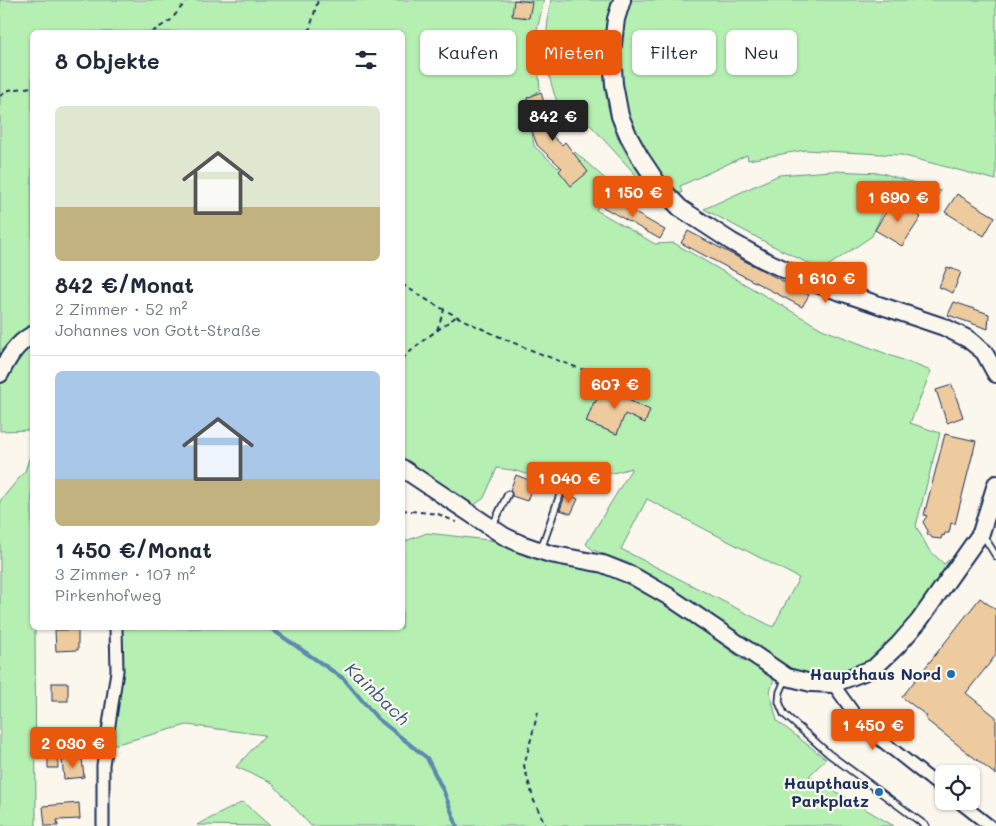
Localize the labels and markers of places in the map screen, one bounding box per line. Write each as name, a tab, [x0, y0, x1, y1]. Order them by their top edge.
pin: 842 €	[518, 100, 588, 142]
pin: 1 150 €	[587, 176, 679, 218]
pin: 1 690 €	[852, 180, 944, 223]
pin: 1 610 €	[780, 262, 872, 304]
pin: 607 €	[580, 368, 650, 410]
pin: 1 040 €	[523, 462, 615, 504]
place label: Haupthaus Nord	[810, 663, 941, 684]
marker: Haupthaus Nord	[945, 668, 957, 680]
pin: 1 450 €	[827, 708, 919, 751]
pin: 2 030 €	[27, 726, 119, 769]
place label: Haupthaus Parkplatz	[784, 772, 869, 811]
marker: Haupthaus Parkplatz	[873, 786, 885, 798]

